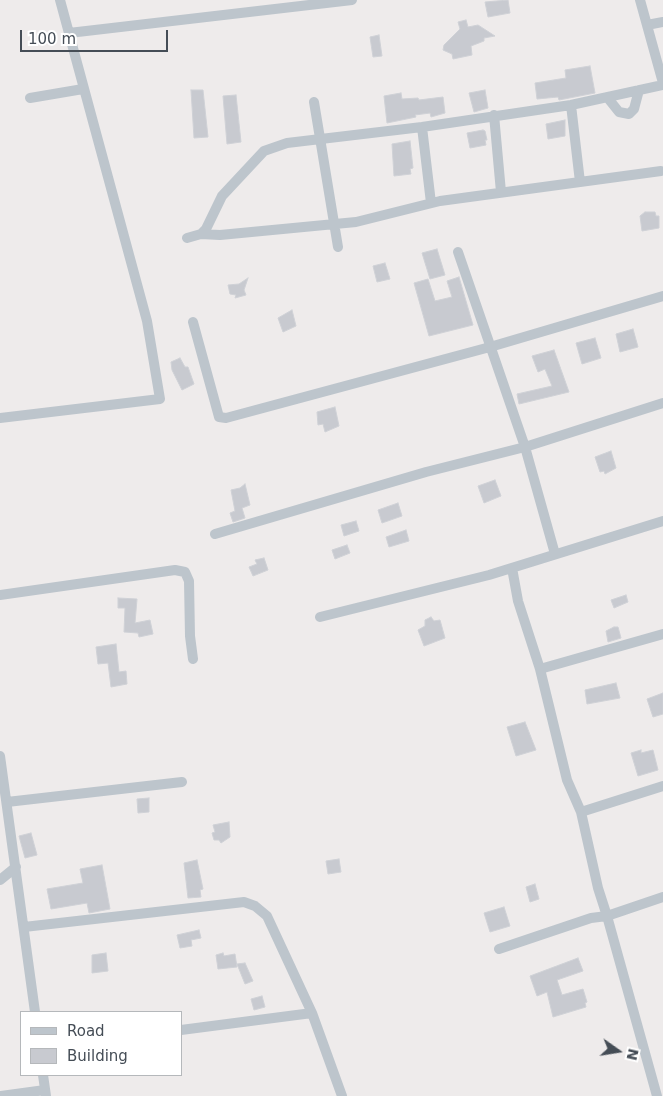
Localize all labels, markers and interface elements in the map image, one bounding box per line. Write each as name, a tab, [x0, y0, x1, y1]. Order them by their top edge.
scale bar	[22, 20, 170, 52]
text: 100 m	[28, 30, 76, 48]
legend	[20, 1011, 182, 1076]
text: Road	[67, 1022, 105, 1040]
north arrow	[593, 1026, 643, 1076]
text: Building	[67, 1047, 128, 1065]
text: N	[624, 1047, 642, 1062]

